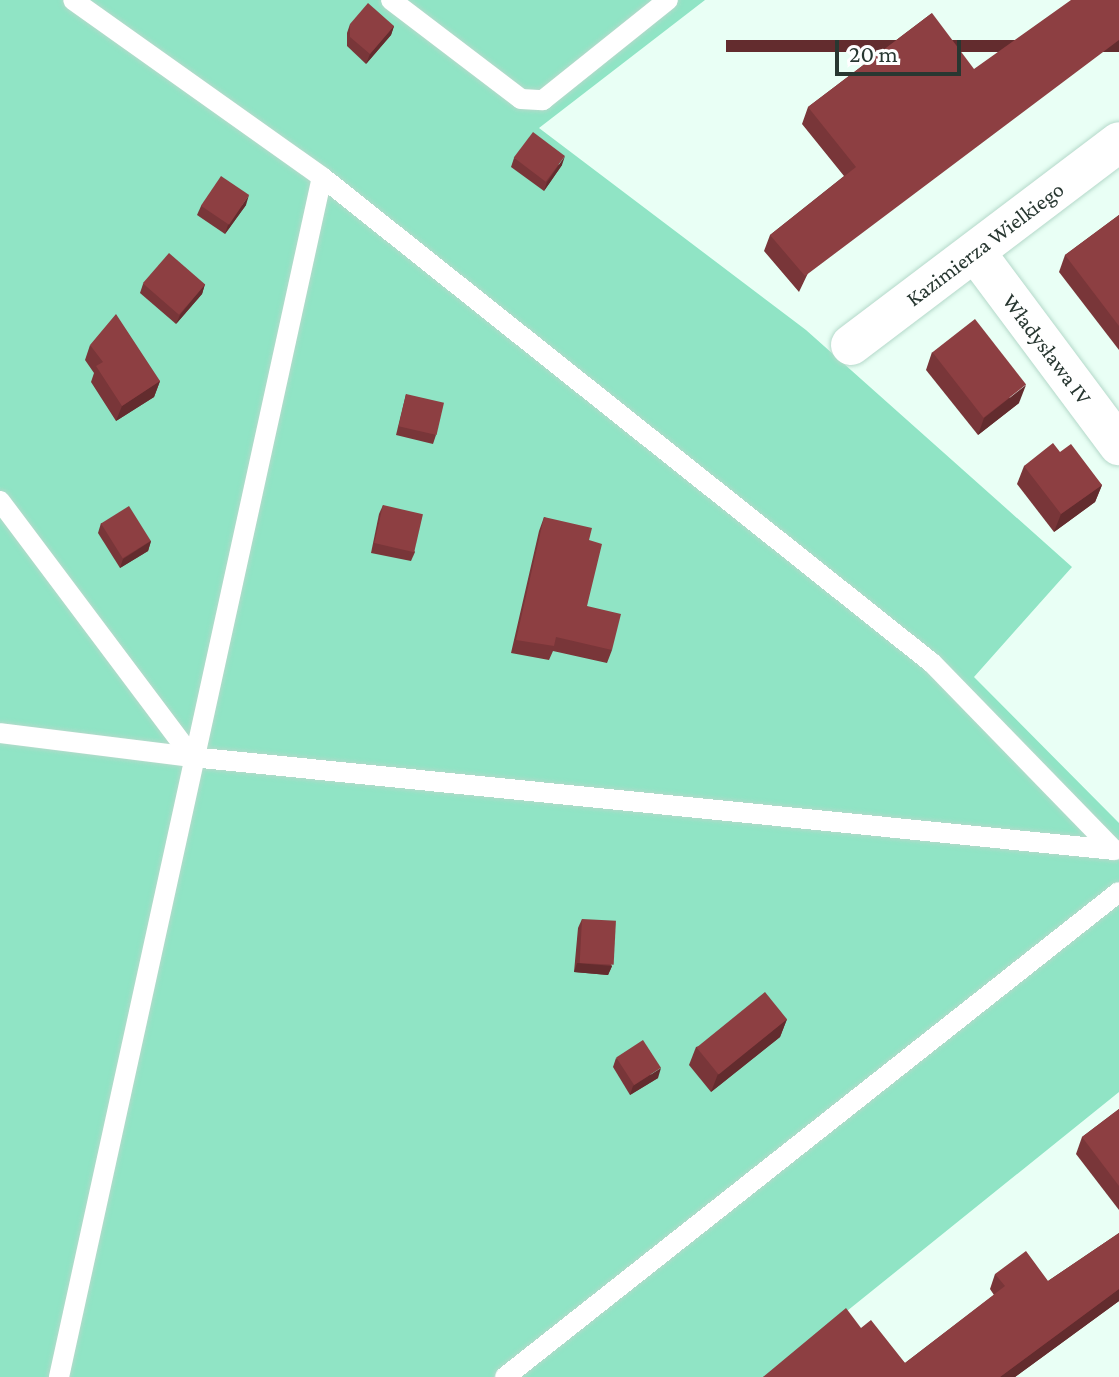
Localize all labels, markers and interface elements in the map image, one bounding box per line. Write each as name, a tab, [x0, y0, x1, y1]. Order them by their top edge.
scale bar	[839, 24, 965, 74]
text: 20 m	[849, 40, 898, 67]
street label: Kazimierza Wielkiego	[901, 176, 1069, 312]
street label: Władysława IV	[997, 288, 1097, 410]

